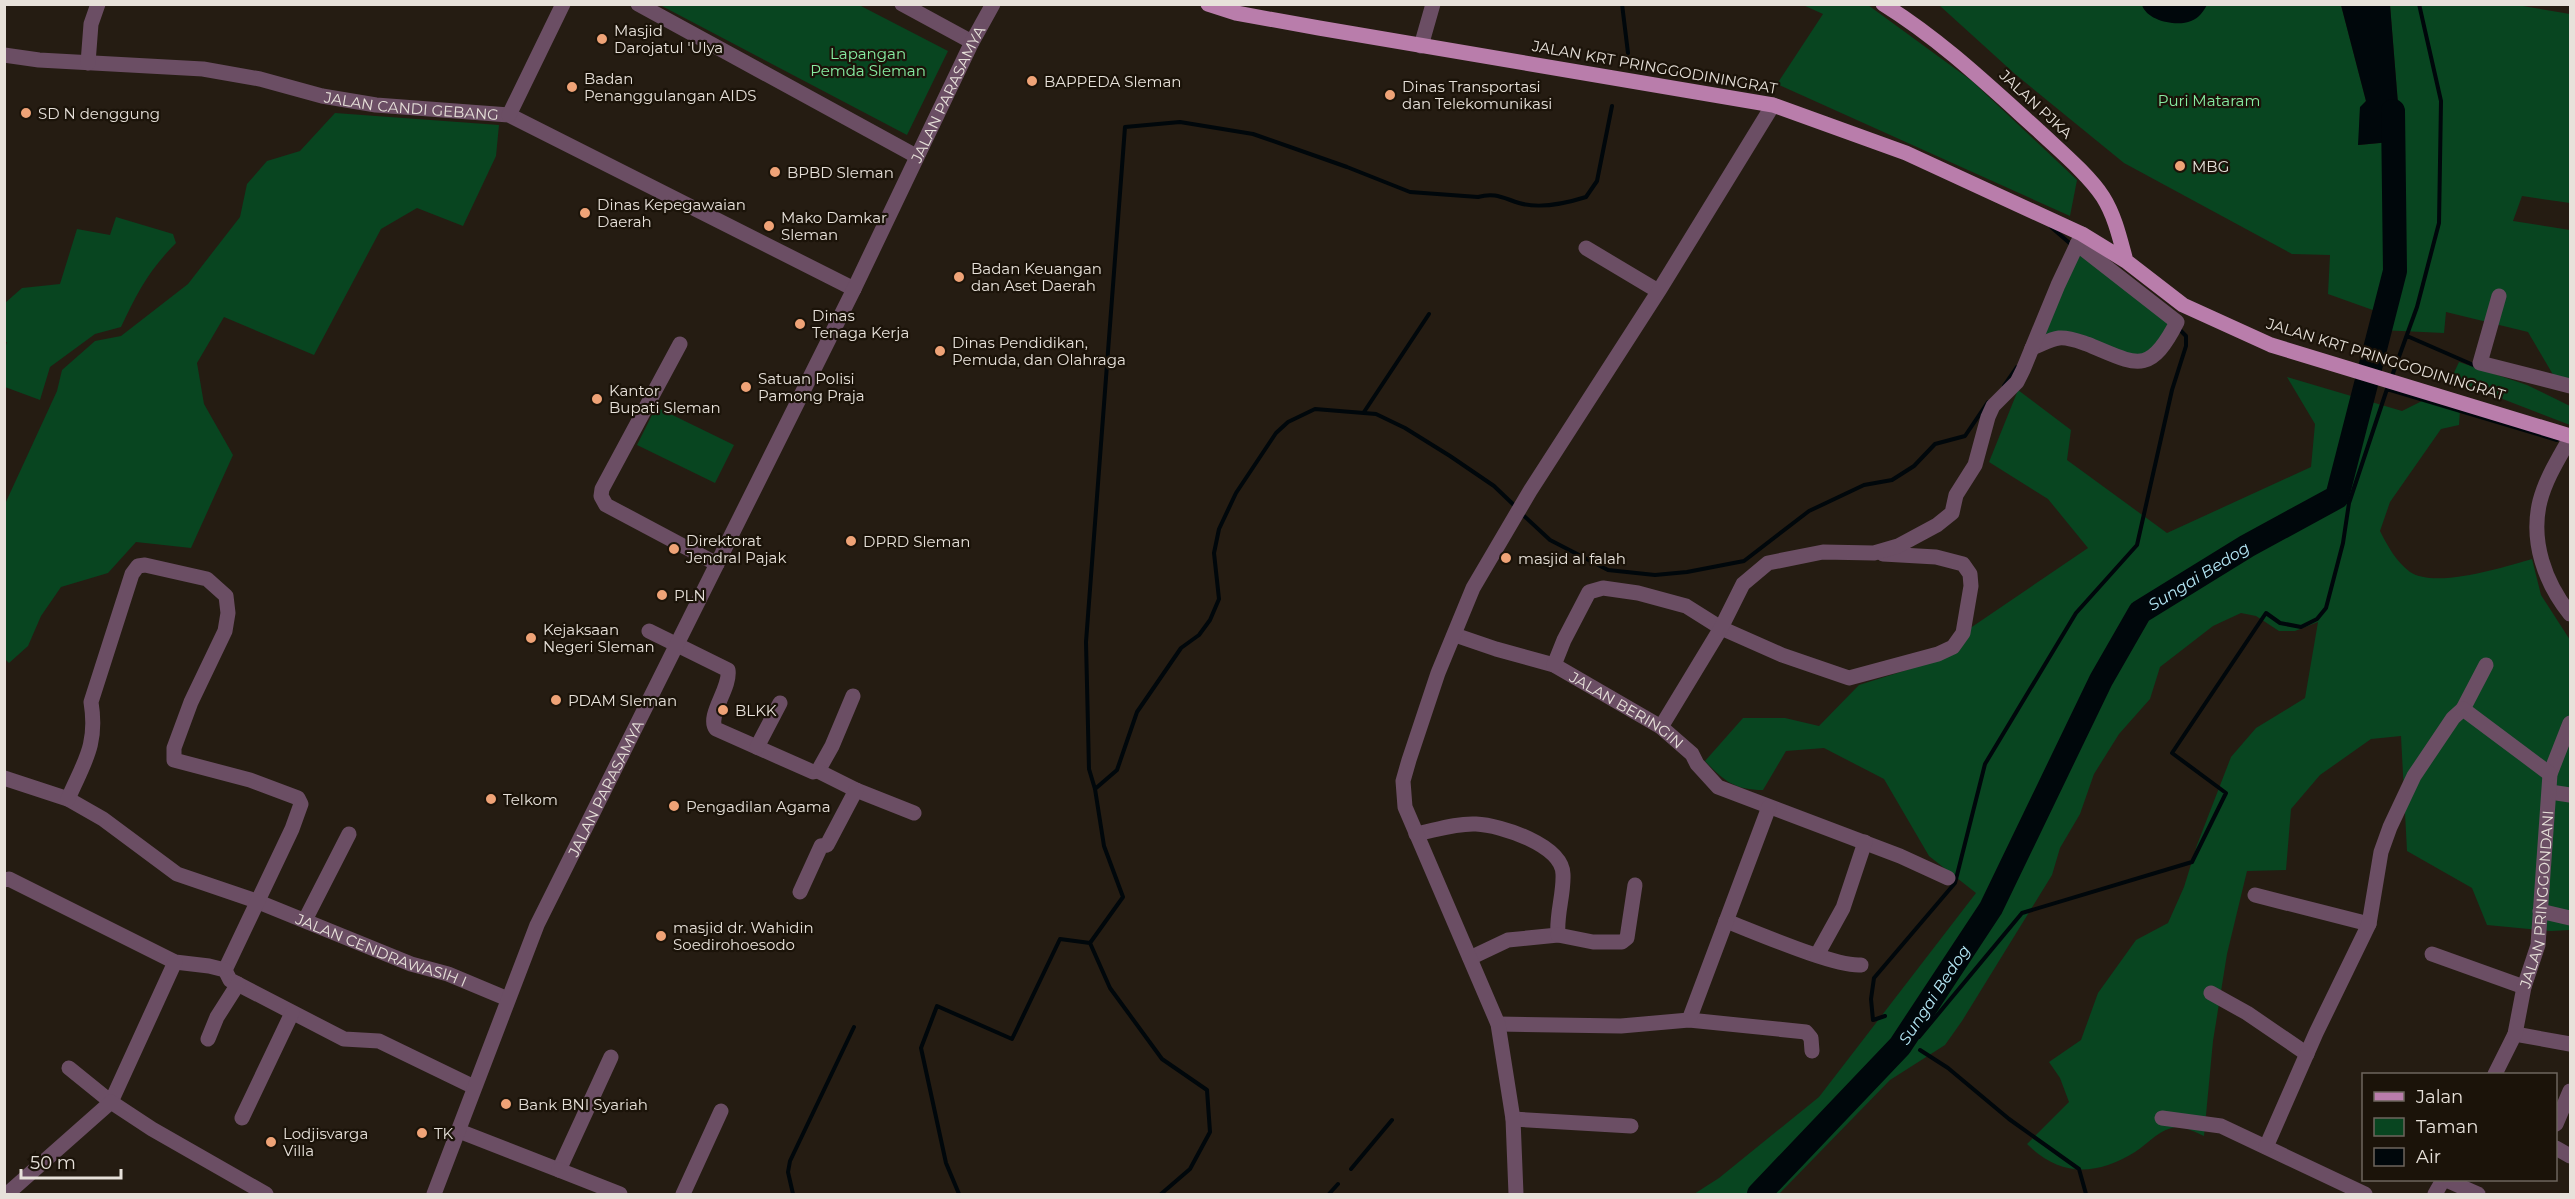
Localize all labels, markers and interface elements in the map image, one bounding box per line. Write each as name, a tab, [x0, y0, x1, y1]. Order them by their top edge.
place label: Masjid Darojatul 'Ulya	[614, 21, 723, 57]
street label: JALAN PARASAMYA	[906, 22, 989, 166]
marker: Masjid Darojatul 'Ulya	[595, 32, 609, 46]
street label: JALAN KRT PRINGGODININGRAT	[1530, 36, 1780, 98]
park label: Lapangan Pemda Sleman	[810, 44, 926, 80]
street label: JALAN PJKA	[1995, 65, 2076, 143]
place label: Badan Penanggulangan AIDS	[584, 69, 757, 105]
place label: BAPPEDA Sleman	[1044, 72, 1181, 91]
marker: BAPPEDA Sleman	[1025, 74, 1039, 88]
place label: Dinas Transportasi dan Telekomunikasi	[1402, 77, 1552, 113]
marker: Badan Penanggulangan AIDS	[565, 80, 579, 94]
street label: JALAN CANDI GEBANG	[322, 87, 500, 124]
marker: Dinas Transportasi dan Telekomunikasi	[1383, 88, 1397, 102]
park label: Puri Mataram	[2158, 91, 2260, 110]
place label: SD N denggung	[38, 104, 160, 123]
marker: SD N denggung	[19, 106, 33, 120]
place label: MBG	[2192, 157, 2229, 176]
marker: MBG	[2173, 159, 2187, 173]
place label: BPBD Sleman	[787, 163, 894, 182]
marker: BPBD Sleman	[768, 165, 782, 179]
place label: Dinas Kepegawaian Daerah	[597, 195, 746, 231]
marker: Dinas Kepegawaian Daerah	[578, 206, 592, 220]
place label: Mako Damkar Sleman	[781, 208, 887, 244]
marker: Mako Damkar Sleman	[762, 219, 776, 233]
place label: Badan Keuangan dan Aset Daerah	[971, 259, 1102, 295]
marker: Badan Keuangan dan Aset Daerah	[952, 270, 966, 284]
place label: Dinas Tenaga Kerja	[812, 306, 909, 342]
street label: JALAN KRT PRINGGODININGRAT	[2263, 313, 2508, 405]
marker: Dinas Tenaga Kerja	[793, 317, 807, 331]
place label: Dinas Pendidikan, Pemuda, dan Olahraga	[952, 333, 1126, 369]
marker: Dinas Pendidikan, Pemuda, dan Olahraga	[933, 344, 947, 358]
place label: Satuan Polisi Pamong Praja	[758, 369, 865, 405]
marker: Satuan Polisi Pamong Praja	[739, 380, 753, 394]
place label: Kantor Bupati Sleman	[609, 381, 721, 417]
marker: Kantor Bupati Sleman	[590, 392, 604, 406]
place label: Direktorat Jendral Pajak	[685, 531, 786, 567]
place label: DPRD Sleman	[863, 532, 970, 551]
marker: DPRD Sleman	[844, 534, 858, 548]
water label: Sungai Bedog	[2144, 538, 2253, 614]
marker: Direktorat Jendral Pajak	[667, 542, 681, 556]
place label: masjid al falah	[1518, 549, 1626, 568]
marker: masjid al falah	[1499, 551, 1513, 565]
place label: PLN	[674, 586, 706, 605]
marker: PLN	[655, 588, 669, 602]
place label: Kejaksaan Negeri Sleman	[543, 620, 655, 656]
marker: Kejaksaan Negeri Sleman	[524, 631, 538, 645]
street label: JALAN BERINGIN	[1566, 666, 1688, 752]
place label: PDAM Sleman	[568, 691, 677, 710]
marker: PDAM Sleman	[549, 693, 563, 707]
place label: BLKK	[735, 701, 777, 720]
marker: BLKK	[716, 703, 730, 717]
street label: JALAN PARASAMYA	[563, 717, 647, 860]
place label: Telkom	[503, 790, 558, 809]
marker: Telkom	[484, 792, 498, 806]
place label: Pengadilan Agama	[686, 797, 831, 816]
marker: Pengadilan Agama	[667, 799, 681, 813]
street label: JALAN PRINGGONDANI	[2515, 810, 2557, 991]
street label: JALAN CENDRAWASIH I	[292, 908, 470, 990]
place label: masjid dr. Wahidin Soedirohoesodo	[673, 918, 814, 954]
marker: masjid dr. Wahidin Soedirohoesodo	[654, 929, 668, 943]
water label: Sungai Bedog	[1894, 941, 1974, 1048]
legend	[2362, 1073, 2557, 1181]
text: Jalan	[2415, 1086, 2463, 1108]
place label: Bank BNI Syariah	[518, 1095, 648, 1114]
marker: Bank BNI Syariah	[499, 1097, 513, 1111]
text: Taman	[2416, 1116, 2478, 1138]
place label: Lodjisvarga Villa	[283, 1124, 368, 1160]
place label: TK	[434, 1124, 454, 1143]
marker: TK	[415, 1126, 429, 1140]
marker: Lodjisvarga Villa	[264, 1135, 278, 1149]
scale bar	[21, 1142, 122, 1180]
text: Air	[2416, 1146, 2441, 1168]
text: 50 m	[30, 1152, 76, 1174]

